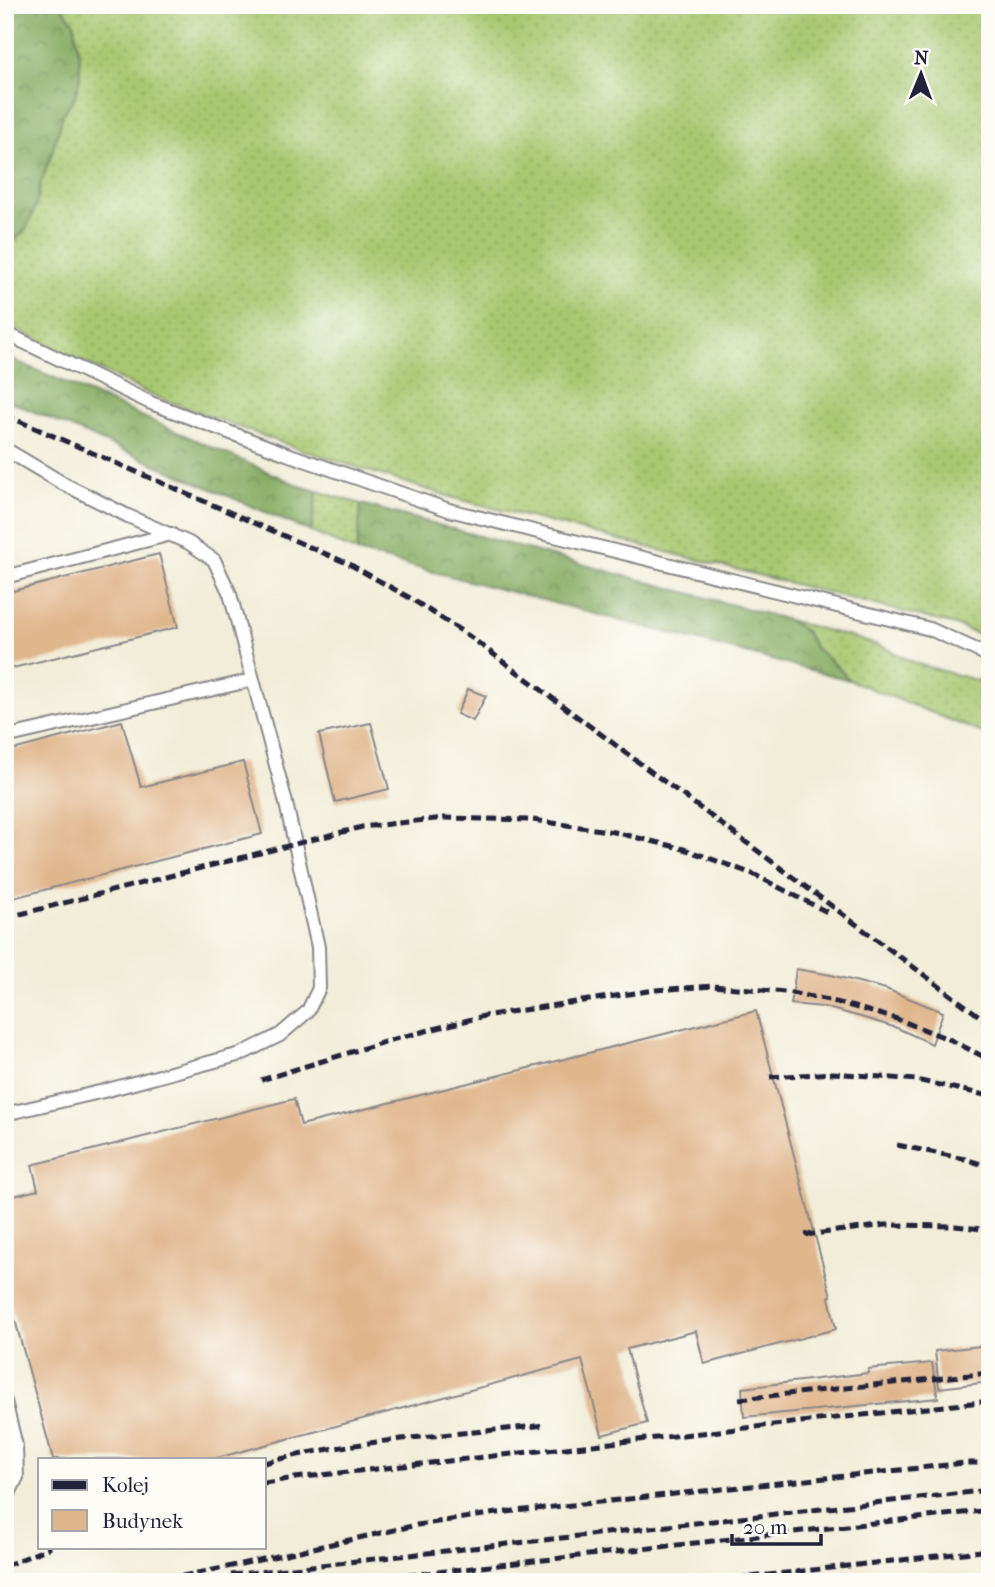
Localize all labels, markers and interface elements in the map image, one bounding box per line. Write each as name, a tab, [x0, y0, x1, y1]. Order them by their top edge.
north arrow	[886, 38, 956, 108]
text: N	[914, 47, 929, 69]
legend	[38, 1458, 266, 1548]
text: Kolej	[102, 1473, 149, 1497]
scale bar	[732, 1503, 822, 1547]
text: Budynek	[102, 1509, 183, 1533]
text: 20 m	[743, 1515, 788, 1539]

